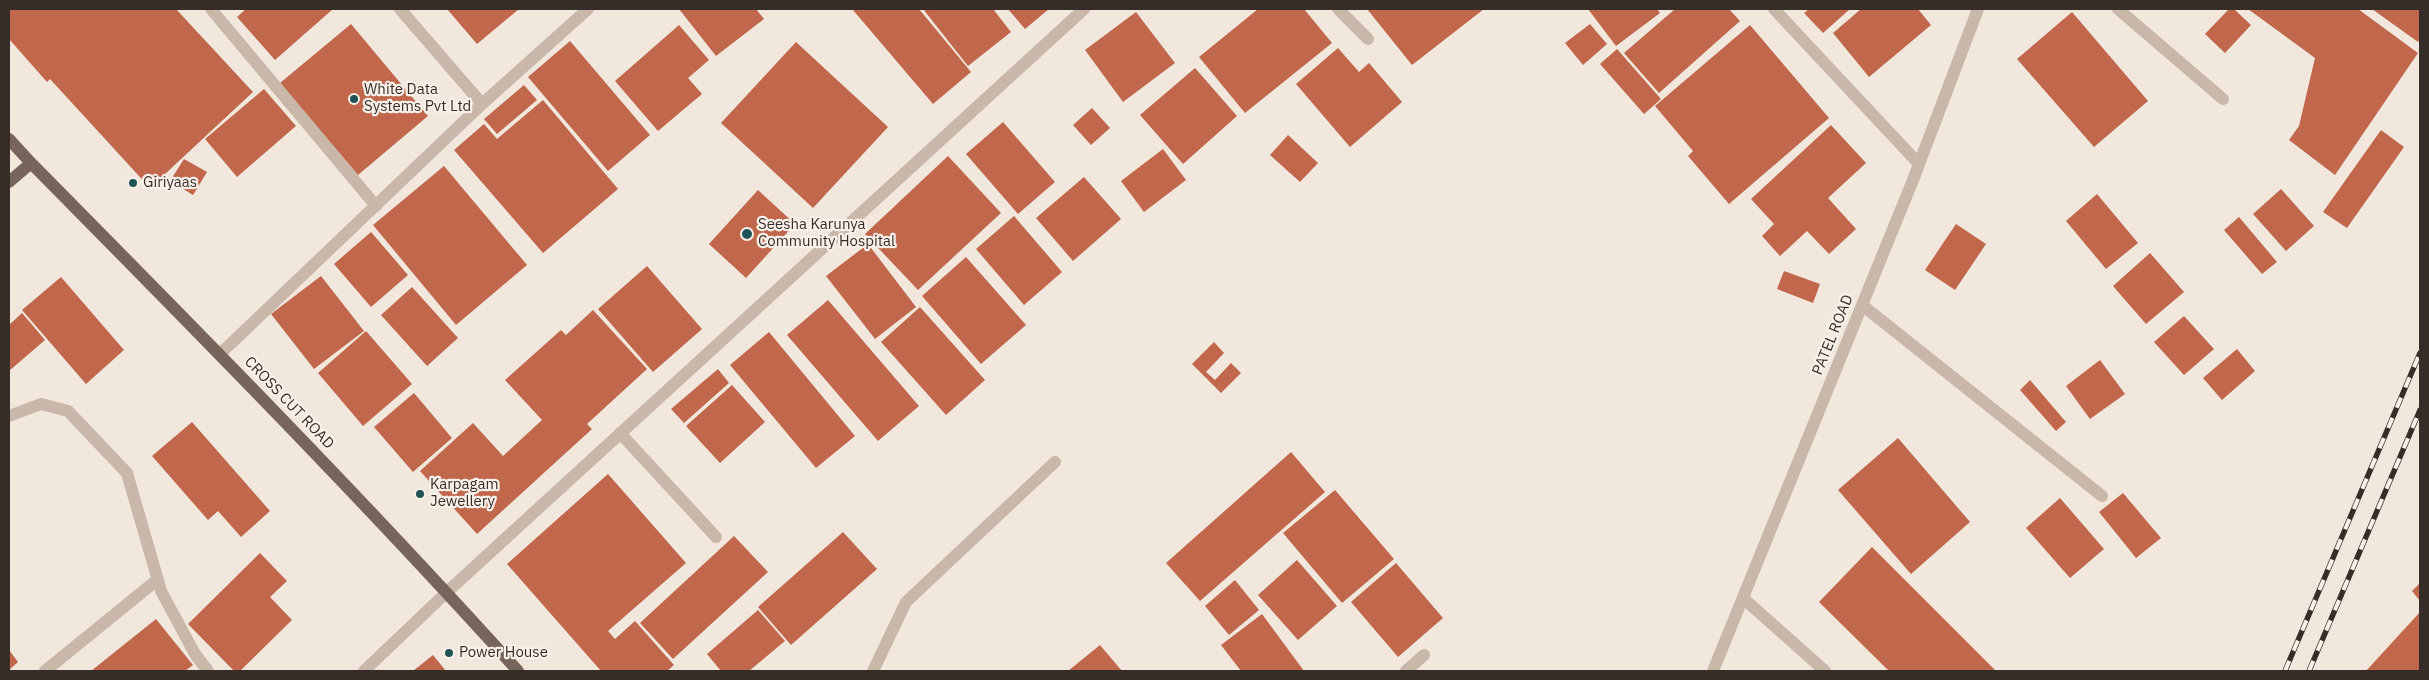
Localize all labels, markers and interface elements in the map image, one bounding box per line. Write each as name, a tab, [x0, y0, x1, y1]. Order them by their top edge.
place label: White Data Systems Pvt Ltd	[364, 81, 471, 116]
marker: White Data Systems Pvt Ltd	[348, 93, 360, 105]
place label: Giriyaas	[143, 174, 197, 192]
marker: Giriyaas	[127, 177, 139, 189]
place label: Seesha Karunya Community Hospital	[758, 216, 895, 251]
marker: Seesha Karunya Community Hospital	[740, 227, 754, 241]
street label: PATEL ROAD	[1809, 292, 1857, 378]
street label: CROSS CUT ROAD	[240, 353, 338, 453]
place label: Karpagam Jewellery	[430, 476, 498, 511]
marker: Karpagam Jewellery	[414, 488, 426, 500]
place label: Power House	[459, 644, 548, 662]
marker: Power House	[443, 647, 455, 659]

